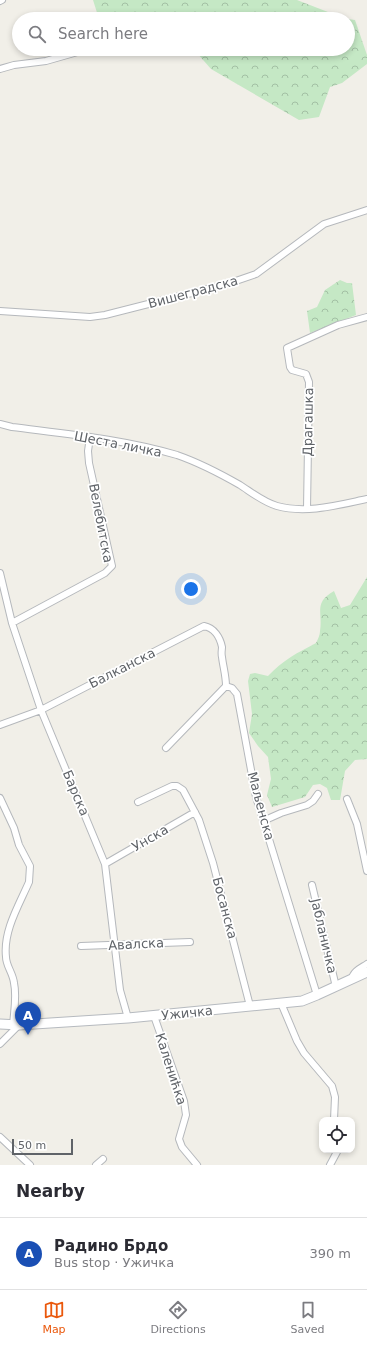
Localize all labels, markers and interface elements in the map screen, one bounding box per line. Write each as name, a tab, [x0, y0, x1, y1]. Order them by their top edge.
search box	[12, 12, 355, 56]
icon: search	[26, 23, 48, 45]
text: Search here	[58, 25, 148, 43]
street label: Вишеградска	[146, 273, 240, 311]
street label: Драгашка	[300, 387, 316, 457]
street label: Шеста личка	[73, 428, 163, 460]
street label: Велебитска	[86, 482, 116, 564]
your location	[181, 579, 201, 599]
street label: Балканска	[86, 645, 158, 691]
street label: Барска	[60, 768, 92, 818]
street label: Маљенска	[245, 770, 277, 842]
street label: Унска	[129, 822, 171, 854]
street label: Босанска	[210, 875, 240, 941]
street label: Јабланичка	[308, 896, 340, 975]
street label: Авалска	[108, 935, 164, 953]
pin: A	[15, 1002, 41, 1035]
street label: Ужичка	[161, 1003, 213, 1023]
street label: Каленићка	[152, 1031, 190, 1107]
map controls	[319, 1117, 355, 1153]
button: locate	[319, 1117, 355, 1153]
scale bar	[12, 1137, 73, 1156]
text: 50 m	[18, 1139, 46, 1152]
text: Nearby	[16, 1181, 85, 1201]
text: Радино Брдо	[54, 1237, 168, 1255]
text: A	[24, 1246, 34, 1261]
text: 390 m	[309, 1246, 351, 1261]
text: Bus stop · Ужичка	[54, 1255, 174, 1270]
tab: Map	[42, 1299, 66, 1336]
tab: Directions	[150, 1299, 206, 1336]
tab: Saved	[291, 1299, 325, 1336]

